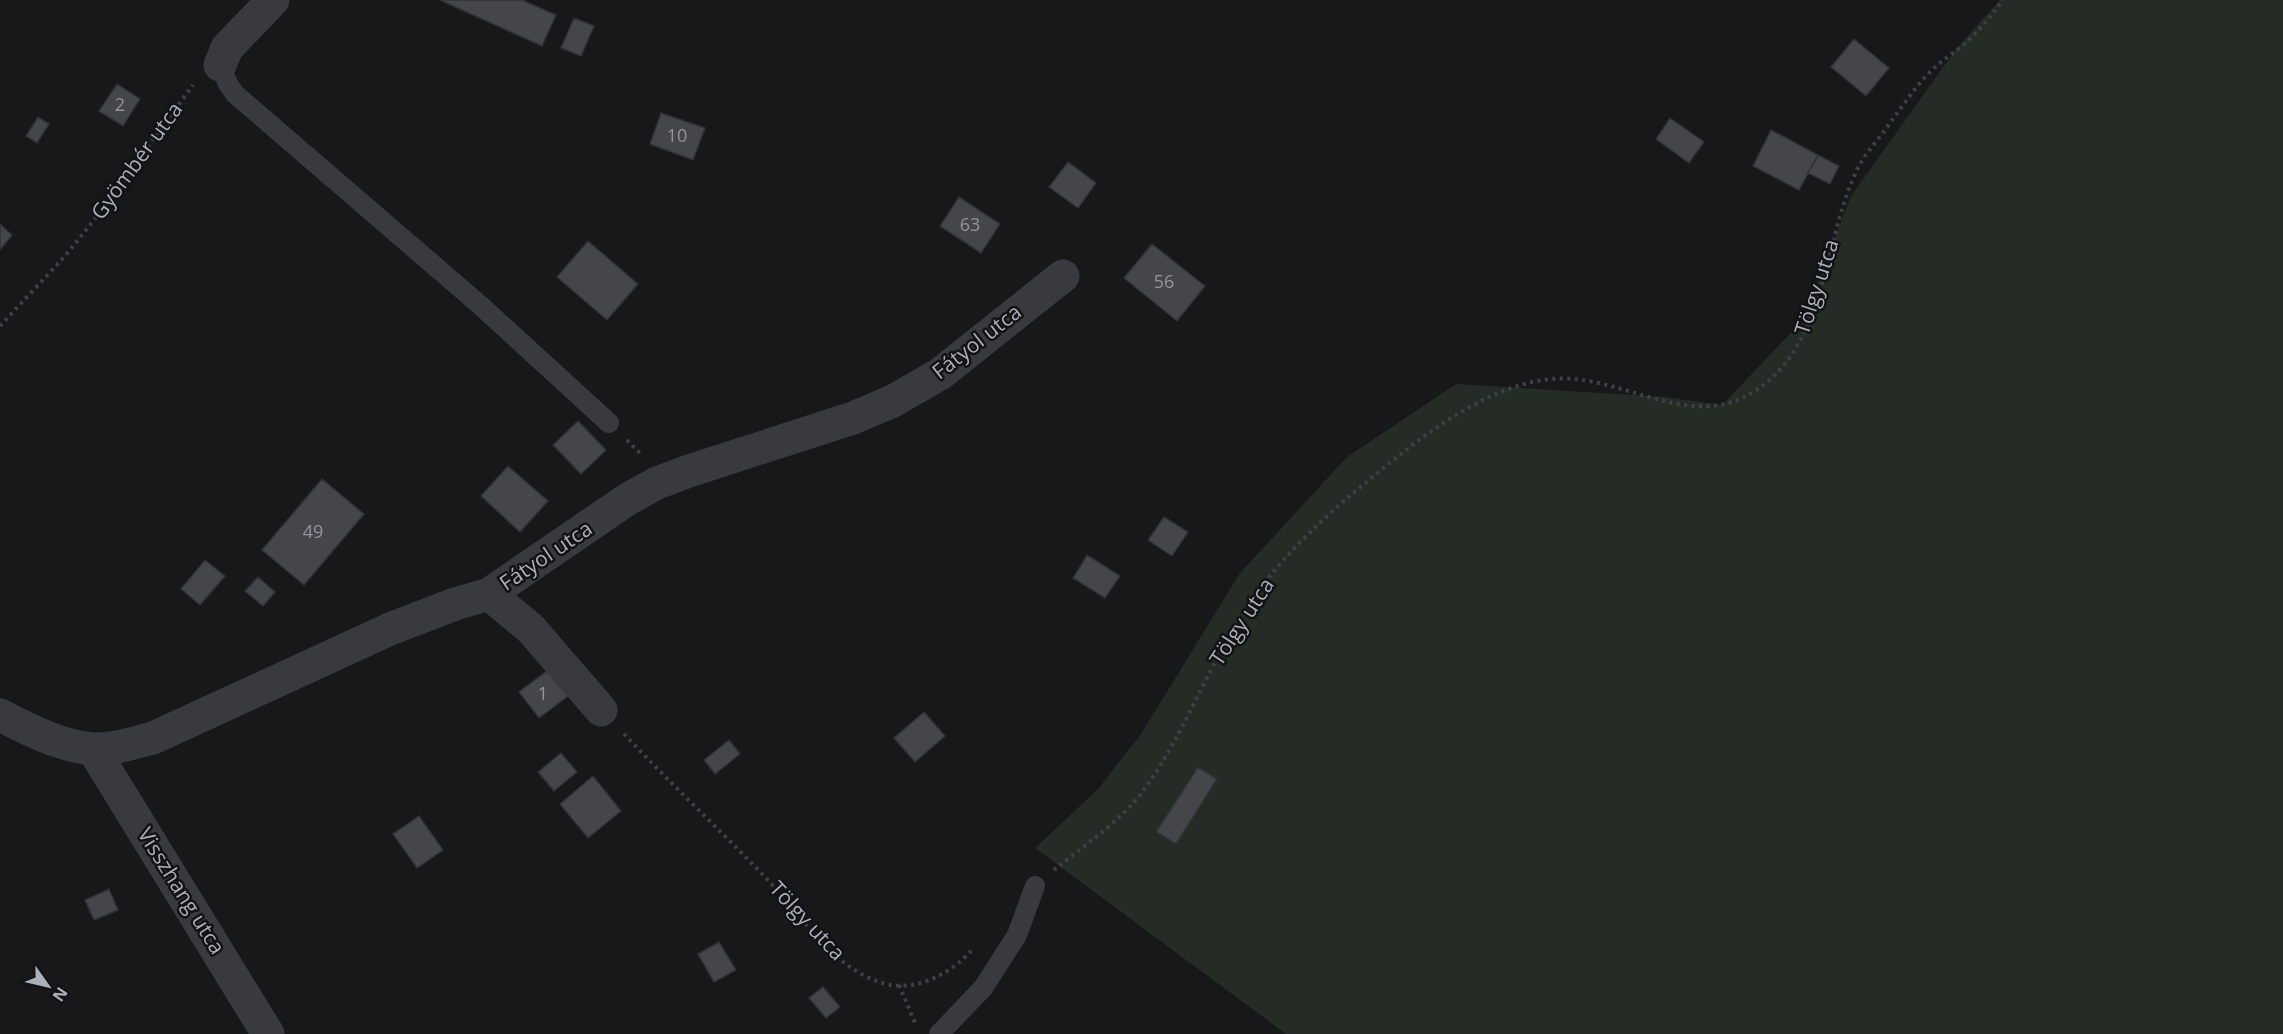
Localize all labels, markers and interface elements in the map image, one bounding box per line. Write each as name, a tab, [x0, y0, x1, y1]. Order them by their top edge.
house number: 2	[115, 92, 125, 116]
street label: Gyömbér utca	[84, 96, 188, 225]
house number: 10	[667, 123, 687, 147]
house number: 63	[960, 212, 980, 236]
street label: Tölgy utca	[1787, 235, 1845, 338]
house number: 56	[1154, 269, 1174, 293]
street label: Fátyol utca	[926, 298, 1027, 385]
street label: Fátyol utca	[494, 514, 597, 596]
house number: 49	[303, 519, 323, 543]
street label: Tölgy utca	[1202, 572, 1280, 671]
house number: 1	[538, 681, 548, 705]
street label: Visszhang utca	[132, 822, 232, 959]
street label: Tölgy utca	[764, 875, 852, 966]
north arrow	[18, 956, 78, 1016]
text: N	[48, 983, 73, 1006]

